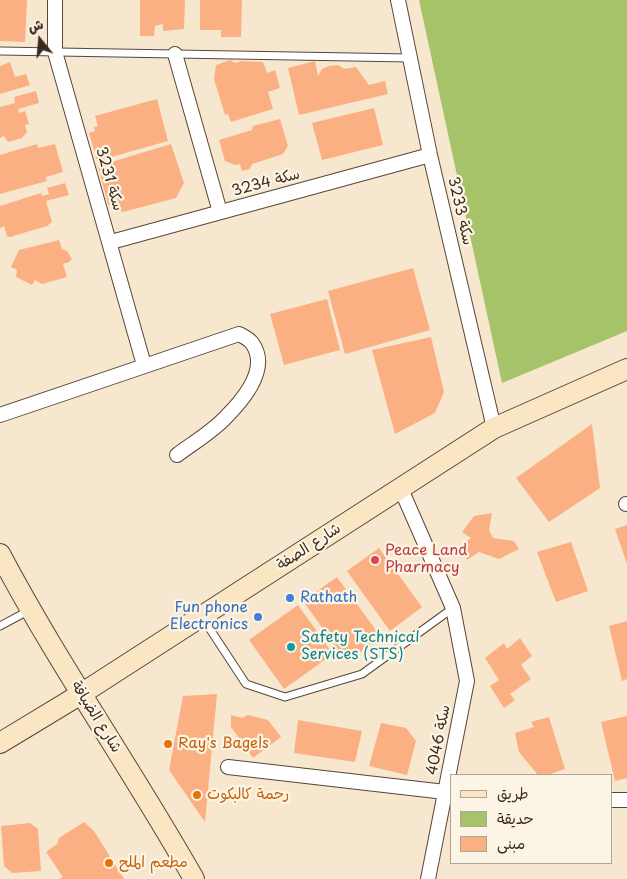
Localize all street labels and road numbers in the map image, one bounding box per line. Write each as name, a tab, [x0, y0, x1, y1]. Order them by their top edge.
street label: سكة 3231	[91, 145, 127, 213]
street label: سكة 3234	[230, 165, 302, 201]
street label: سكة 3233	[443, 175, 477, 247]
street label: شارع الصفة	[274, 520, 344, 574]
street label: شارع الضيافة	[67, 678, 125, 756]
street label: سكة 4046	[423, 703, 455, 777]

